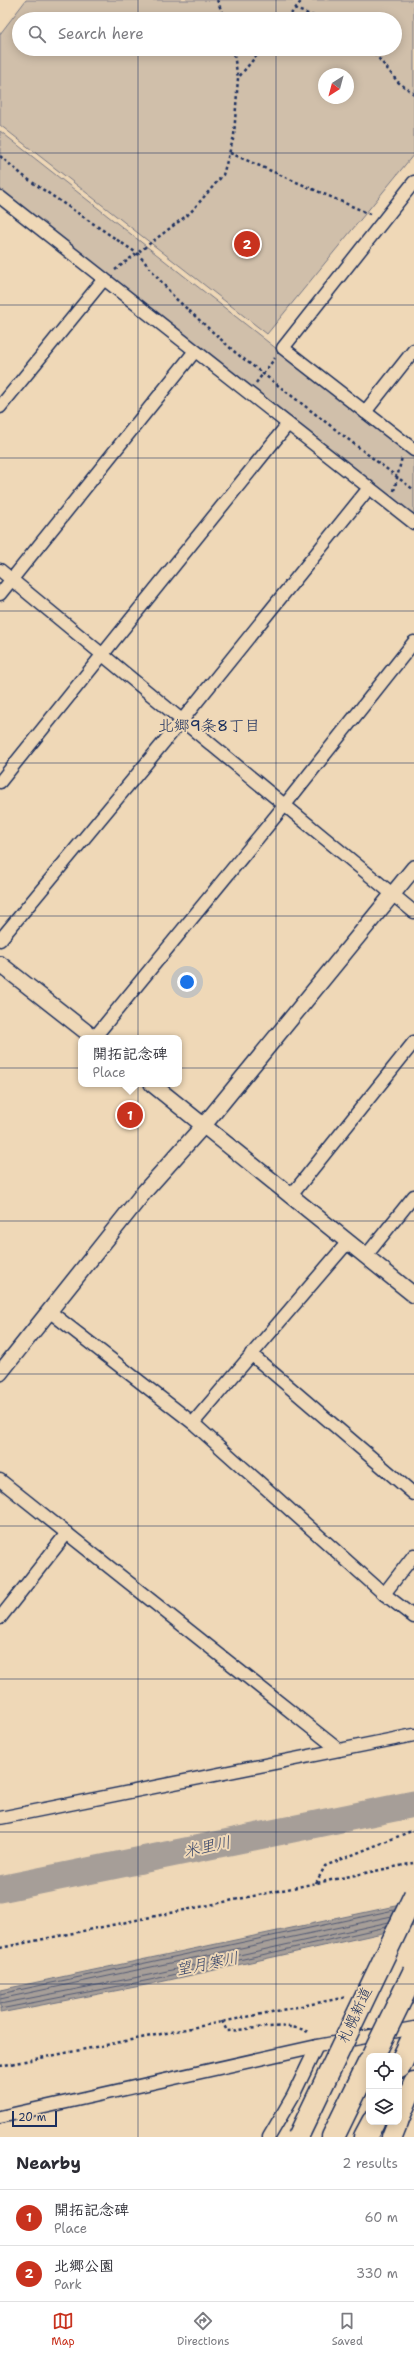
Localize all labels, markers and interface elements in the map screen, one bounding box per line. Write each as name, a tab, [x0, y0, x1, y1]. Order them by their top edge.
search box	[12, 12, 402, 56]
icon: search	[26, 23, 48, 45]
text: Search here	[58, 24, 144, 44]
north arrow	[318, 68, 354, 104]
pin: 2	[234, 229, 260, 259]
district label: 北郷9条8丁目	[158, 715, 260, 736]
your location	[177, 972, 197, 992]
popup	[78, 1035, 182, 1087]
text: 開拓記念碑	[92, 1044, 168, 1064]
text: Place	[92, 1064, 126, 1081]
pin: 1	[117, 1100, 143, 1130]
water label: 米里川	[181, 1831, 233, 1862]
water label: 望月寒川	[174, 1947, 241, 1980]
street label: 札幌新道	[333, 1984, 377, 2046]
map controls	[366, 2053, 402, 2125]
button: locate	[366, 2053, 402, 2089]
button: layers	[366, 2089, 402, 2125]
scale bar	[12, 2109, 57, 2128]
text: 20 m	[18, 2110, 46, 2125]
text: Nearby	[16, 2152, 81, 2174]
text: 2 results	[342, 2155, 398, 2172]
text: 開拓記念碑	[54, 2200, 129, 2220]
text: 1	[26, 2209, 32, 2226]
text: 60 m	[365, 2209, 398, 2226]
text: Place	[54, 2220, 87, 2237]
text: 北郷公園	[54, 2256, 114, 2276]
text: 2	[24, 2265, 34, 2282]
text: 330 m	[356, 2265, 398, 2282]
text: Park	[54, 2276, 82, 2293]
tab: Map	[51, 2310, 75, 2349]
tab: Directions	[177, 2310, 229, 2349]
tab: Saved	[332, 2310, 363, 2349]

